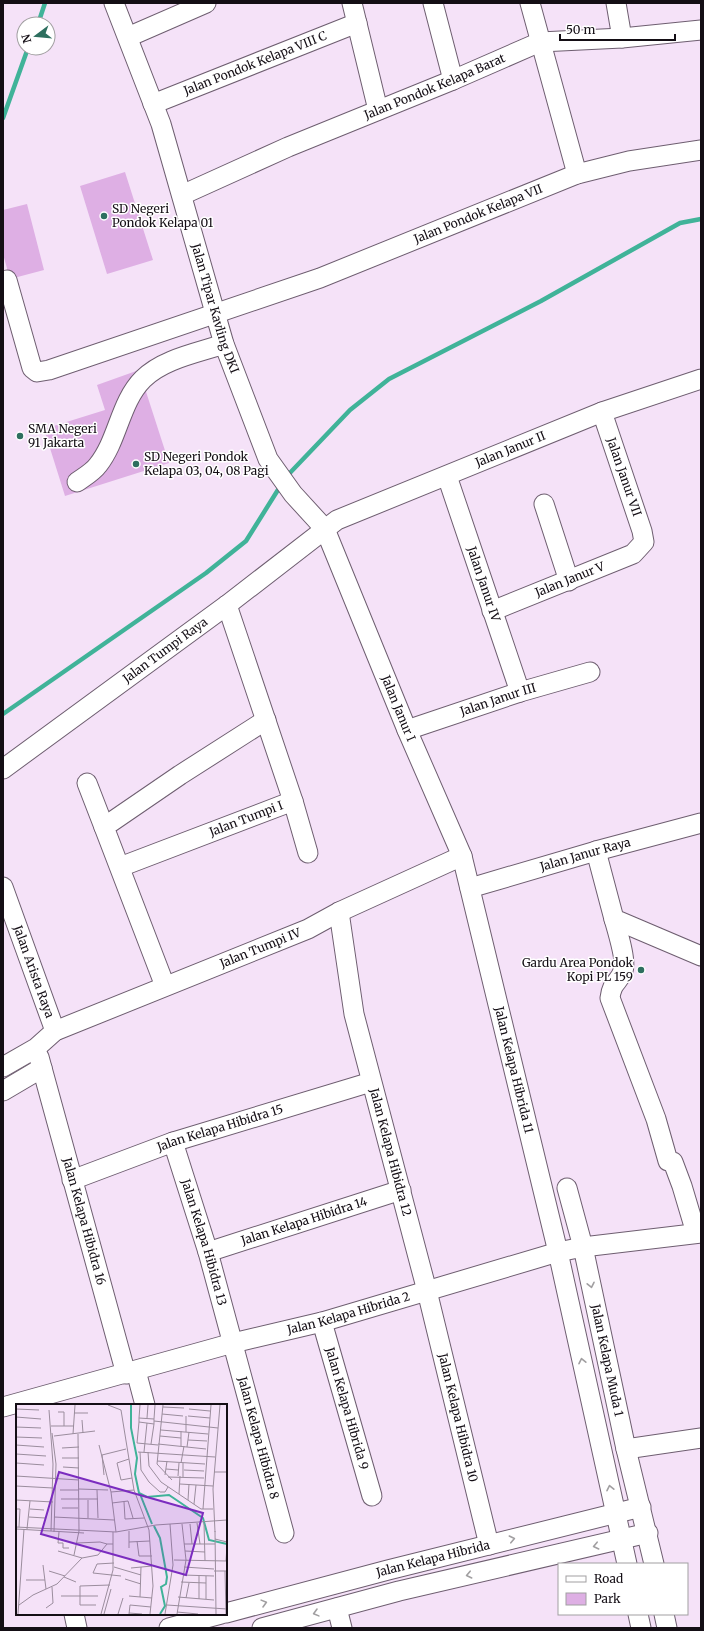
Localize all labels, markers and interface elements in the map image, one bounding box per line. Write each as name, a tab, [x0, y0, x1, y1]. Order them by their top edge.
north arrow	[16, 16, 56, 56]
scale bar	[560, 16, 675, 42]
text: 50 m	[566, 22, 595, 37]
street label: Jalan Pondok Kelapa VIII C	[180, 28, 329, 98]
text: N	[18, 32, 34, 45]
street label: Jalan Pondok Kelapa Barat	[361, 50, 508, 123]
street label: Jalan Pondok Kelapa VII	[411, 181, 545, 247]
place label: SD Negeri Pondok Kelapa 01	[112, 201, 214, 230]
marker: SD Negeri Pondok Kelapa 01	[99, 211, 109, 221]
street label: Jalan Tipar Kavling DKI	[188, 241, 242, 375]
place label: SMA Negeri 91 Jakarta	[28, 421, 97, 450]
street label: Jalan Janur II	[472, 428, 548, 470]
marker: SMA Negeri 91 Jakarta	[15, 431, 25, 441]
street label: Jalan Janur VII	[604, 434, 645, 518]
place label: SD Negeri Pondok Kelapa 03, 04, 08 Pagi	[144, 449, 269, 478]
marker: SD Negeri Pondok Kelapa 03, 04, 08 Pagi	[131, 459, 141, 469]
street label: Jalan Janur IV	[464, 543, 504, 624]
street label: Jalan Janur V	[532, 558, 608, 600]
street label: Jalan Tumpi Raya	[119, 614, 211, 686]
street label: Jalan Janur I	[378, 672, 419, 744]
street label: Jalan Janur III	[457, 680, 538, 719]
street label: Jalan Tumpi I	[206, 798, 285, 840]
street label: Jalan Janur Raya	[537, 834, 633, 874]
street label: Jalan Arista Raya	[10, 922, 58, 1020]
street label: Jalan Tumpi IV	[217, 924, 304, 971]
place label: Gardu Area Pondok Kopi PL 159	[522, 955, 633, 984]
marker: Gardu Area Pondok Kopi PL 159	[636, 965, 646, 975]
street label: Jalan Kelapa Hibrida 11	[492, 1004, 537, 1135]
street label: Jalan Kelapa Hibidra 12	[367, 1086, 415, 1218]
street label: Jalan Kelapa Hibidra 15	[154, 1101, 285, 1155]
street label: Jalan Kelapa Hibidra 16	[60, 1155, 109, 1287]
street label: Jalan Kelapa Hibidra 13	[178, 1176, 230, 1307]
street label: Jalan Kelapa Hibidra 14	[238, 1193, 369, 1248]
one-way arrow	[586, 1282, 594, 1288]
street label: Jalan Kelapa Hibrida 2	[285, 1288, 411, 1337]
street label: Jalan Kelapa Muda 1	[588, 1302, 627, 1418]
street label: Jalan Kelapa Hibrida 9	[322, 1344, 372, 1471]
street label: Jalan Kelapa Hibidra 10	[435, 1351, 481, 1484]
one-way arrow	[579, 1358, 587, 1364]
street label: Jalan Kelapa Hibidra 8	[235, 1374, 282, 1501]
inset map	[16, 1404, 227, 1615]
one-way arrow	[607, 1485, 615, 1491]
one-way arrow	[509, 1536, 515, 1544]
street label: Jalan Kelapa Hibrida	[373, 1537, 492, 1580]
one-way arrow	[593, 1541, 600, 1550]
legend	[558, 1563, 688, 1615]
one-way arrow	[466, 1571, 473, 1579]
text: Road	[594, 1571, 623, 1586]
text: Park	[594, 1591, 621, 1606]
one-way arrow	[260, 1599, 267, 1607]
one-way arrow	[313, 1609, 319, 1617]

